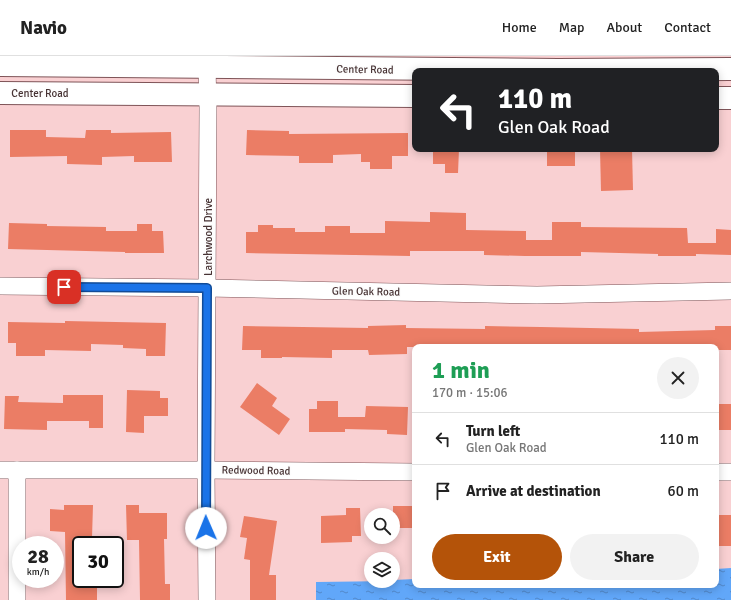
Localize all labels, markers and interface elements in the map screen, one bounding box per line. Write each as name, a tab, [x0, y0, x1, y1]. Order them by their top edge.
text: Navio	[20, 16, 67, 40]
text: Home	[502, 19, 537, 36]
text: Map	[559, 19, 584, 36]
text: About	[606, 19, 642, 36]
text: Contact	[664, 19, 711, 36]
street label: Center Road	[336, 63, 394, 77]
text: 110 m	[498, 82, 572, 116]
icon: left	[432, 84, 484, 136]
street label: Center Road	[11, 87, 69, 100]
text: Glen Oak Road	[498, 116, 610, 138]
street label: Larchwood Drive	[202, 198, 215, 276]
pin	[47, 270, 81, 304]
icon: arrive	[53, 276, 75, 298]
street label: Glen Oak Road	[332, 284, 400, 299]
text: 1 min	[432, 355, 490, 385]
button: close	[657, 357, 699, 399]
text: 170 m · 15:06	[432, 385, 508, 401]
text: Turn left	[466, 422, 520, 440]
icon: left	[432, 428, 454, 450]
text: 110 m	[659, 430, 699, 448]
text: Glen Oak Road	[466, 440, 547, 456]
street label: Redwood Road	[221, 463, 291, 478]
icon: arrive	[432, 480, 454, 502]
text: Arrive at destination	[466, 482, 601, 500]
text: 60 m	[668, 482, 699, 500]
position arrow	[185, 507, 227, 549]
map controls	[364, 508, 400, 588]
button: search	[364, 508, 400, 544]
button: Exit	[432, 534, 562, 580]
button: Share	[570, 534, 699, 580]
speed limit sign: 30	[72, 536, 124, 588]
text: 28	[27, 544, 49, 569]
button: layers	[364, 552, 400, 588]
text: km/h	[27, 566, 49, 578]

